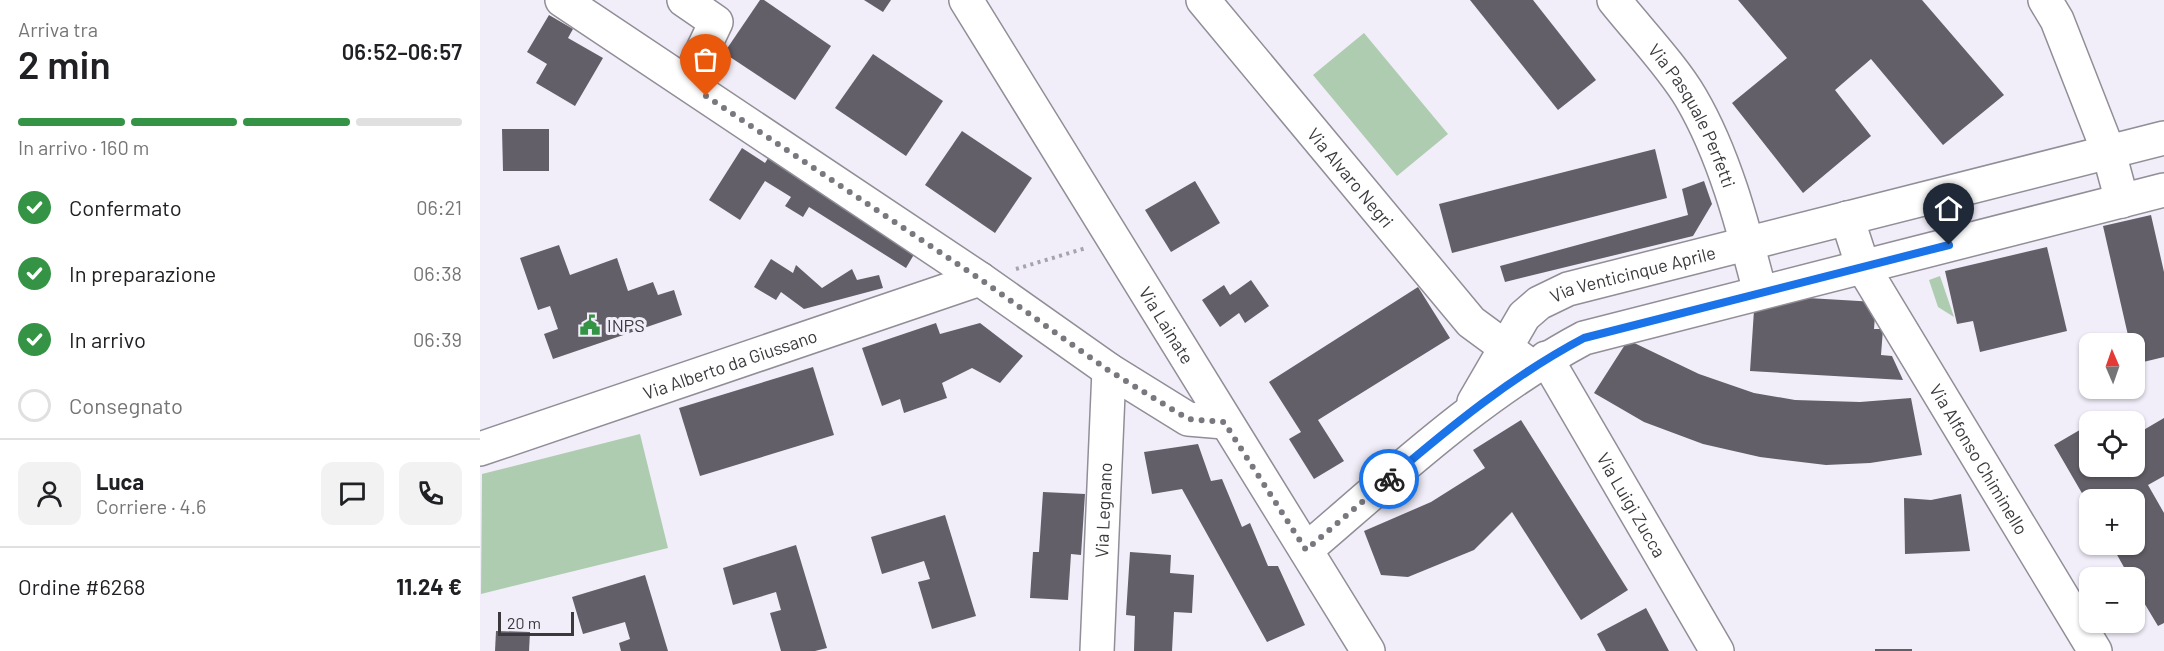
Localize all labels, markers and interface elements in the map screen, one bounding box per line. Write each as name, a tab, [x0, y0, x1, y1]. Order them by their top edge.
text: Arriva tra	[18, 17, 98, 41]
pin	[680, 34, 731, 96]
text: 06:52–06:57	[342, 38, 462, 64]
street label: Via Pasquale Perfetti	[1644, 39, 1740, 190]
text: 2 min	[18, 40, 111, 87]
icon: bag	[689, 43, 722, 76]
street label: Via Alvaro Negri	[1303, 123, 1399, 232]
text: In arrivo · 160 m	[18, 135, 149, 159]
pin	[1923, 183, 1974, 245]
icon: check	[18, 191, 51, 224]
icon: home	[1932, 192, 1965, 225]
text: Confermato	[69, 194, 182, 220]
text: 06:21	[416, 195, 462, 219]
street label: Via Venticinque Aprile	[1546, 241, 1718, 307]
icon: check	[18, 257, 51, 290]
text: In preparazione	[69, 260, 216, 286]
text: 06:38	[413, 261, 462, 285]
street label: Via Lainate	[1135, 282, 1199, 368]
public building icon: INPS	[578, 313, 602, 337]
place label: INPS	[607, 314, 645, 336]
icon: check	[18, 323, 51, 356]
street label: Via Alberto da Giussano	[640, 324, 820, 404]
text: In arrivo	[69, 326, 146, 352]
text: 06:39	[413, 327, 462, 351]
north arrow	[2079, 333, 2145, 399]
map controls	[2079, 333, 2145, 633]
street label: Via Alfonso Chiminello	[1925, 380, 2033, 539]
text: Consegnato	[69, 392, 183, 418]
button: locate	[2079, 411, 2145, 477]
street label: Via Luigi Zucca	[1593, 448, 1671, 561]
courier	[1359, 449, 1419, 509]
button: person	[18, 462, 81, 525]
button: chat	[321, 462, 384, 525]
button: phone	[399, 462, 462, 525]
street label: Via Legnano	[1090, 462, 1116, 558]
icon: bike	[1373, 463, 1406, 496]
text: Luca	[96, 468, 144, 494]
button: +	[2079, 489, 2145, 555]
text: Corriere · 4.6	[96, 494, 206, 518]
button: −	[2079, 567, 2145, 633]
text: Ordine #6268	[18, 573, 145, 599]
text: 11.24 €	[396, 573, 462, 599]
scale bar	[498, 609, 574, 636]
text: 20 m	[507, 613, 541, 632]

